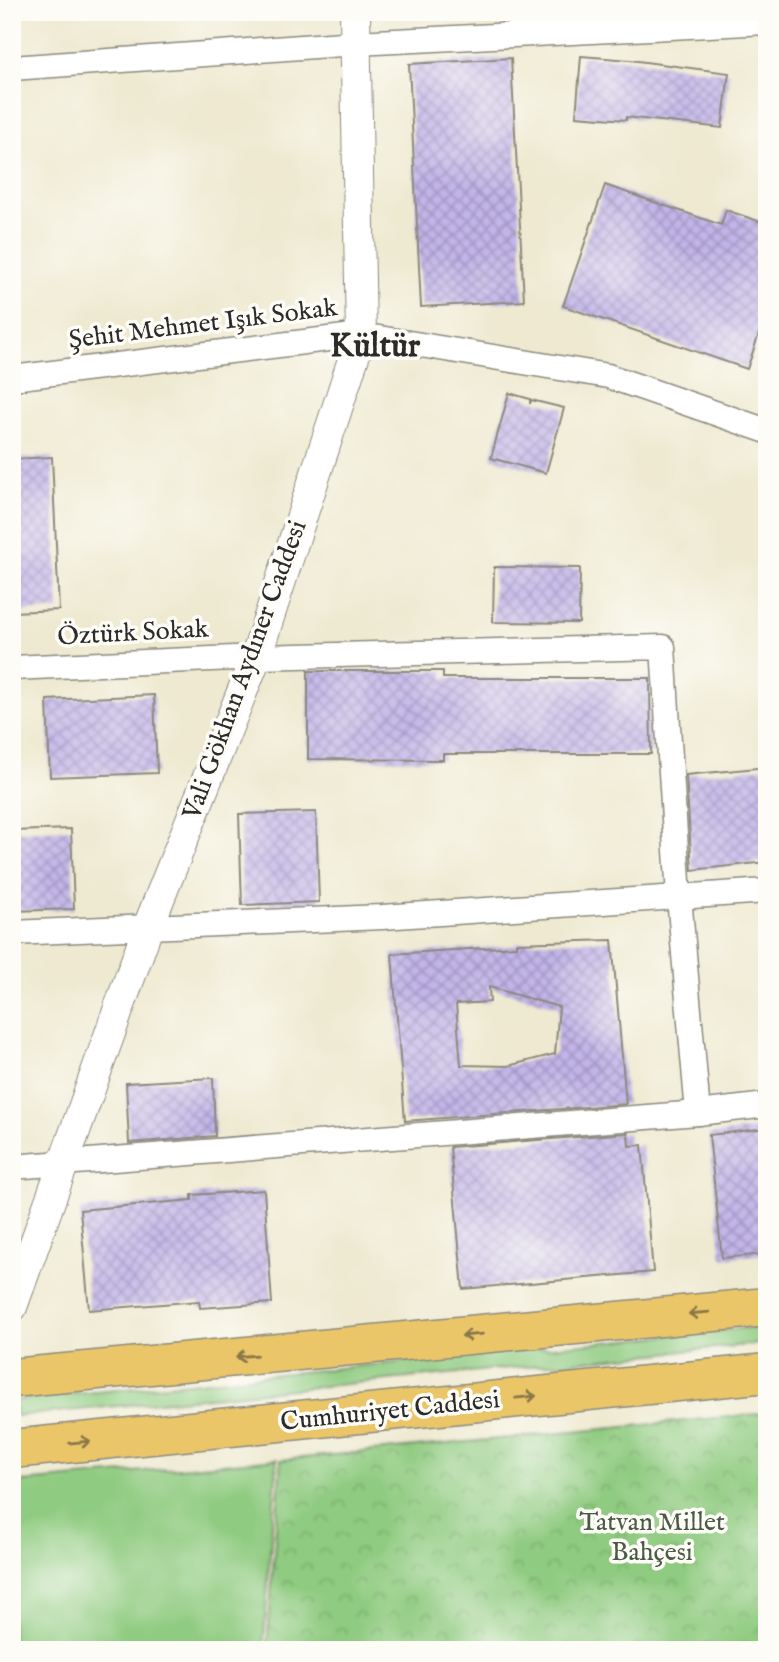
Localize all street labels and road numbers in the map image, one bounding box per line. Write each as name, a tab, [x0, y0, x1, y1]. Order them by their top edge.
street label: Şehit Mehmet Işık Sokak	[67, 291, 340, 357]
street label: Vali Gökhan Aydıner Caddesi	[175, 516, 315, 825]
street label: Öztürk Sokak	[57, 613, 210, 653]
street label: Cumhuriyet Caddesi	[279, 1383, 501, 1439]

